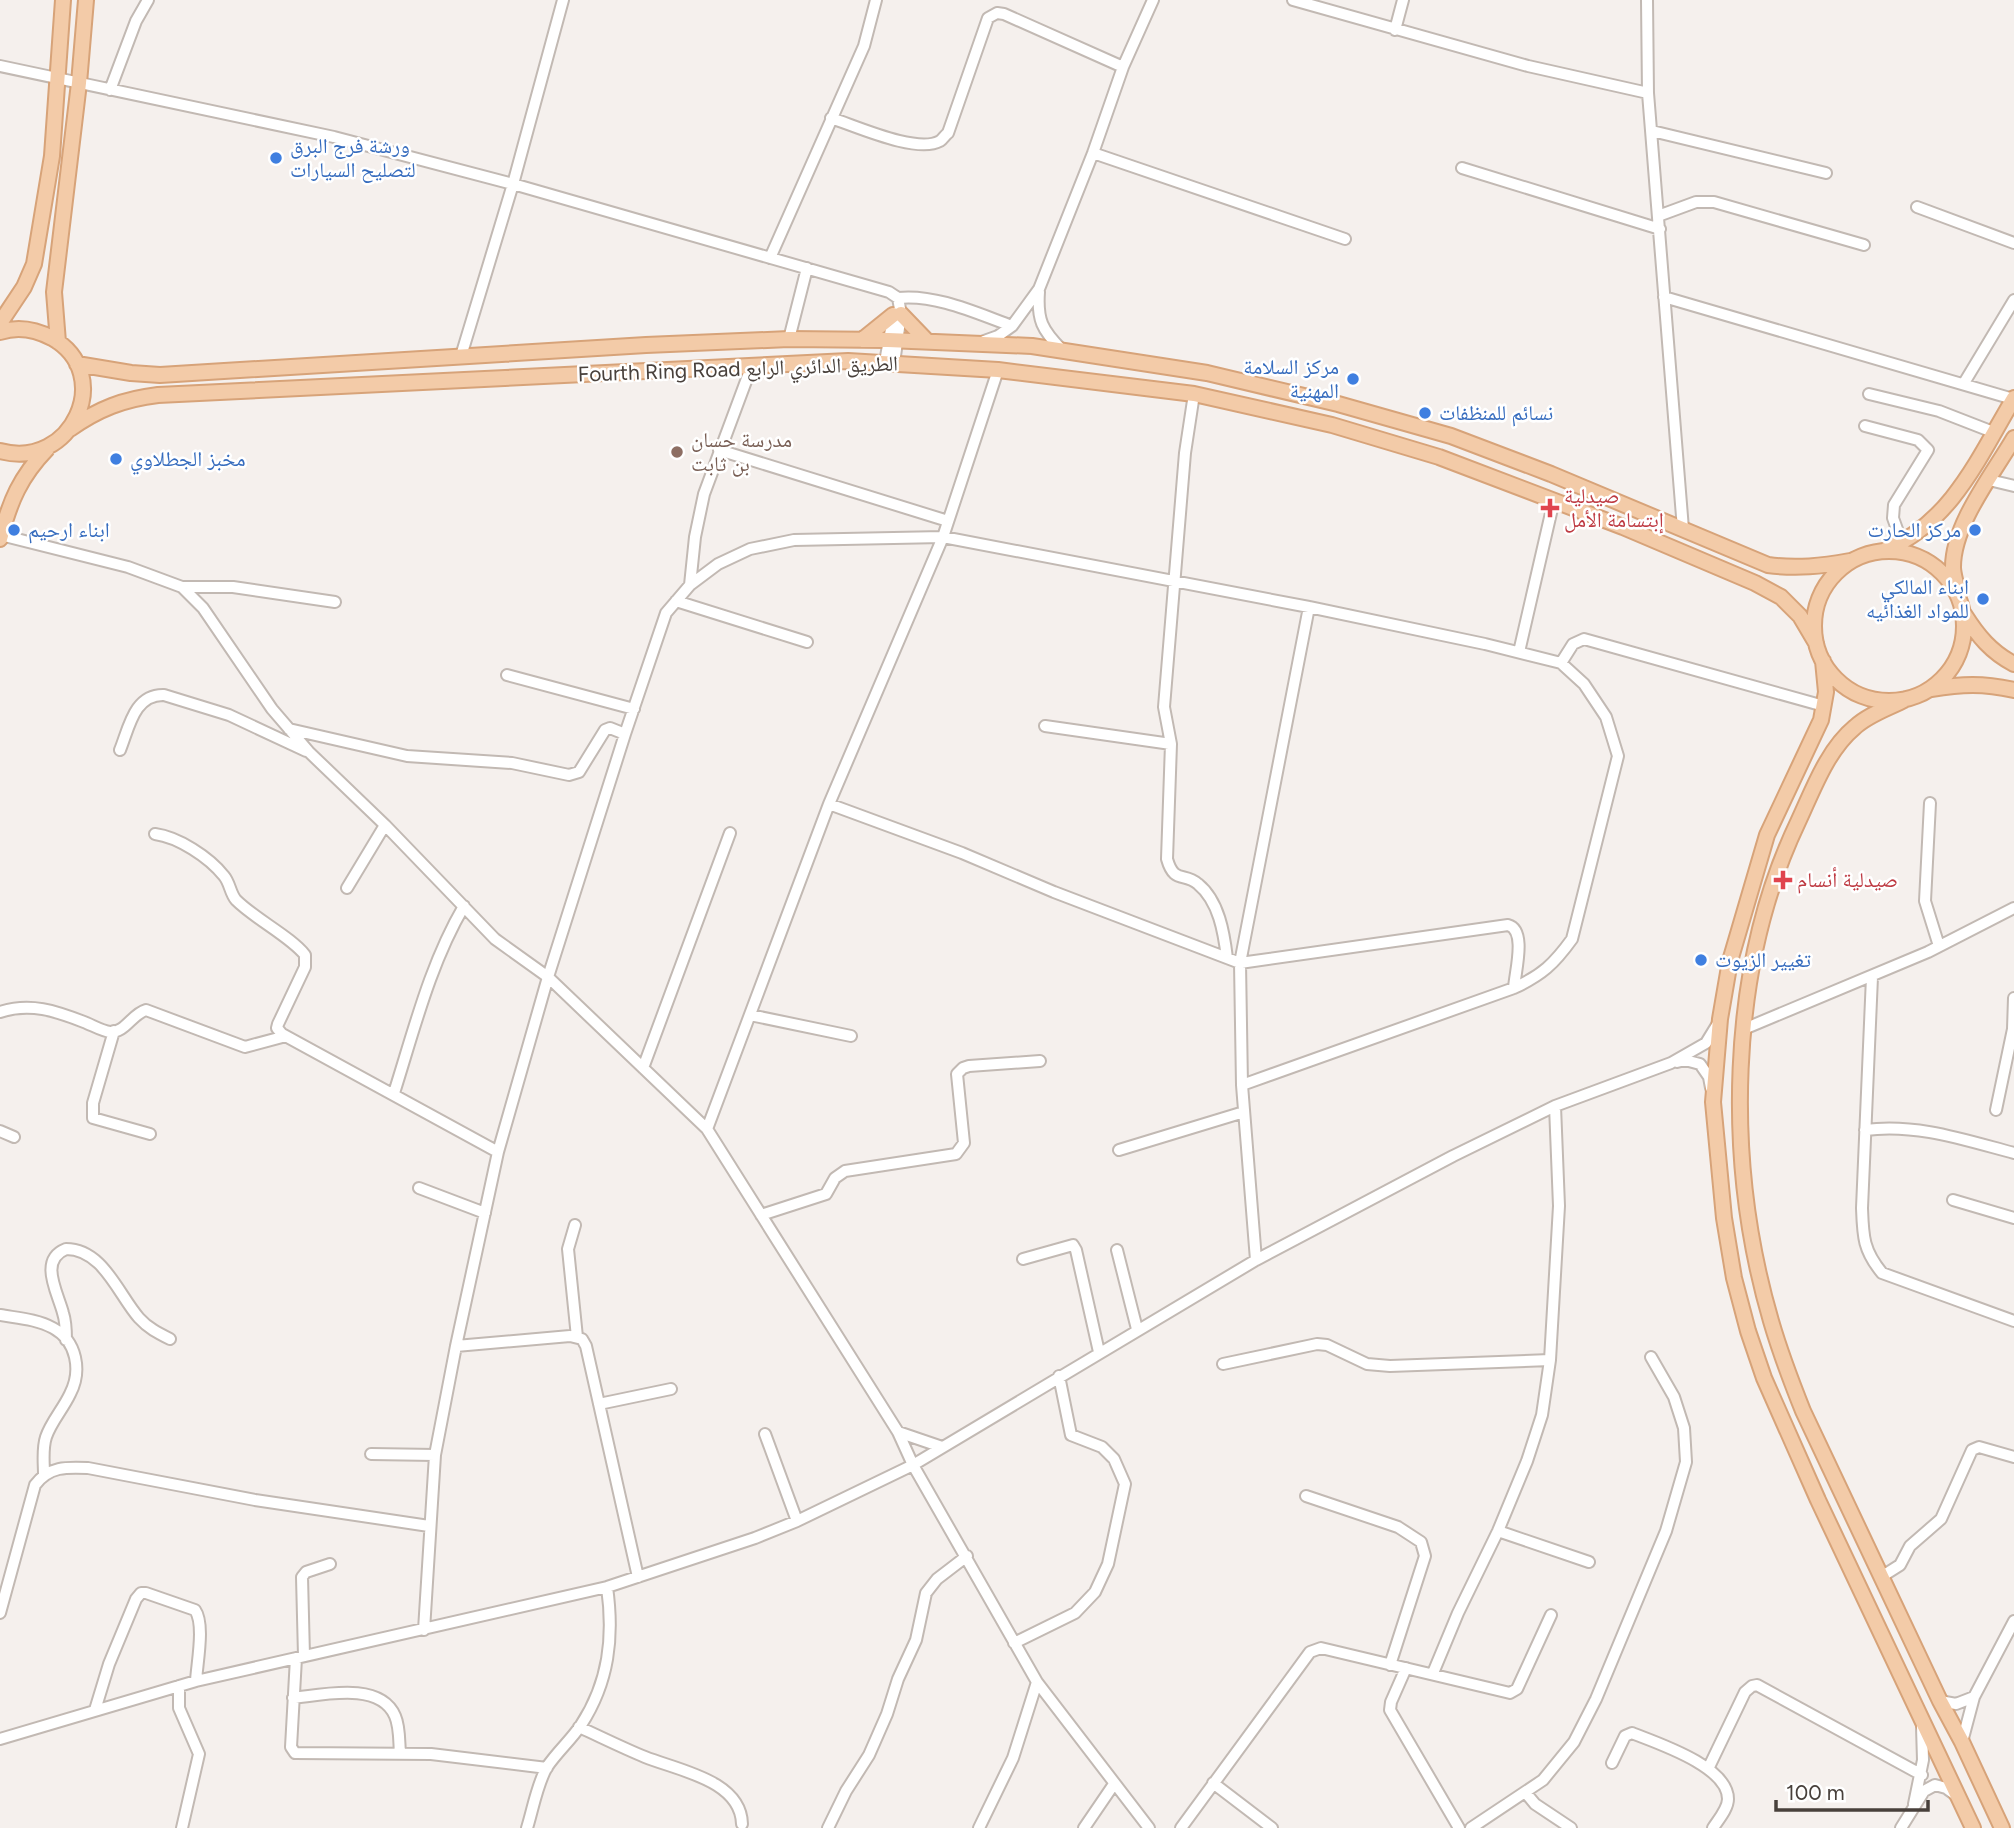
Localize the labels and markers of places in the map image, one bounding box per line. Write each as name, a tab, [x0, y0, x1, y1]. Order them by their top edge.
place label: ورشة فرج البرق لتصليح السيارات	[290, 133, 416, 183]
marker: ورشة فرج البرق لتصليح السيارات	[268, 150, 284, 166]
place label: مركز السلامة المهنية	[1243, 354, 1339, 403]
marker: مركز السلامة المهنية	[1345, 371, 1361, 387]
place label: نسائم للمنظفات	[1439, 400, 1553, 427]
marker: نسائم للمنظفات	[1417, 405, 1433, 421]
place label: مدرسة حسان بن ثابت	[691, 427, 792, 477]
marker: مدرسة حسان بن ثابت	[669, 444, 685, 460]
place label: مخبز الجطلاوي	[130, 446, 246, 475]
marker: مخبز الجطلاوي	[108, 451, 124, 467]
place label: صيدلية إبتسامة الأمل	[1564, 483, 1664, 534]
marker: صيدلية إبتسامة الأمل	[1542, 500, 1558, 516]
place label: ابناء ارحيم	[28, 517, 110, 544]
place label: مركز الحارت	[1867, 517, 1961, 542]
marker: ابناء ارحيم	[6, 522, 22, 538]
marker: مركز الحارت	[1967, 522, 1983, 538]
place label: ابناء المالكي للمواد الغذائيه	[1866, 574, 1969, 623]
marker: ابناء المالكي للمواد الغذائيه	[1975, 591, 1991, 607]
place label: صيدلية أنسام	[1797, 867, 1898, 894]
marker: صيدلية أنسام	[1775, 872, 1791, 888]
place label: تغيير الزيوت	[1715, 947, 1811, 972]
marker: تغيير الزيوت	[1693, 952, 1709, 968]

